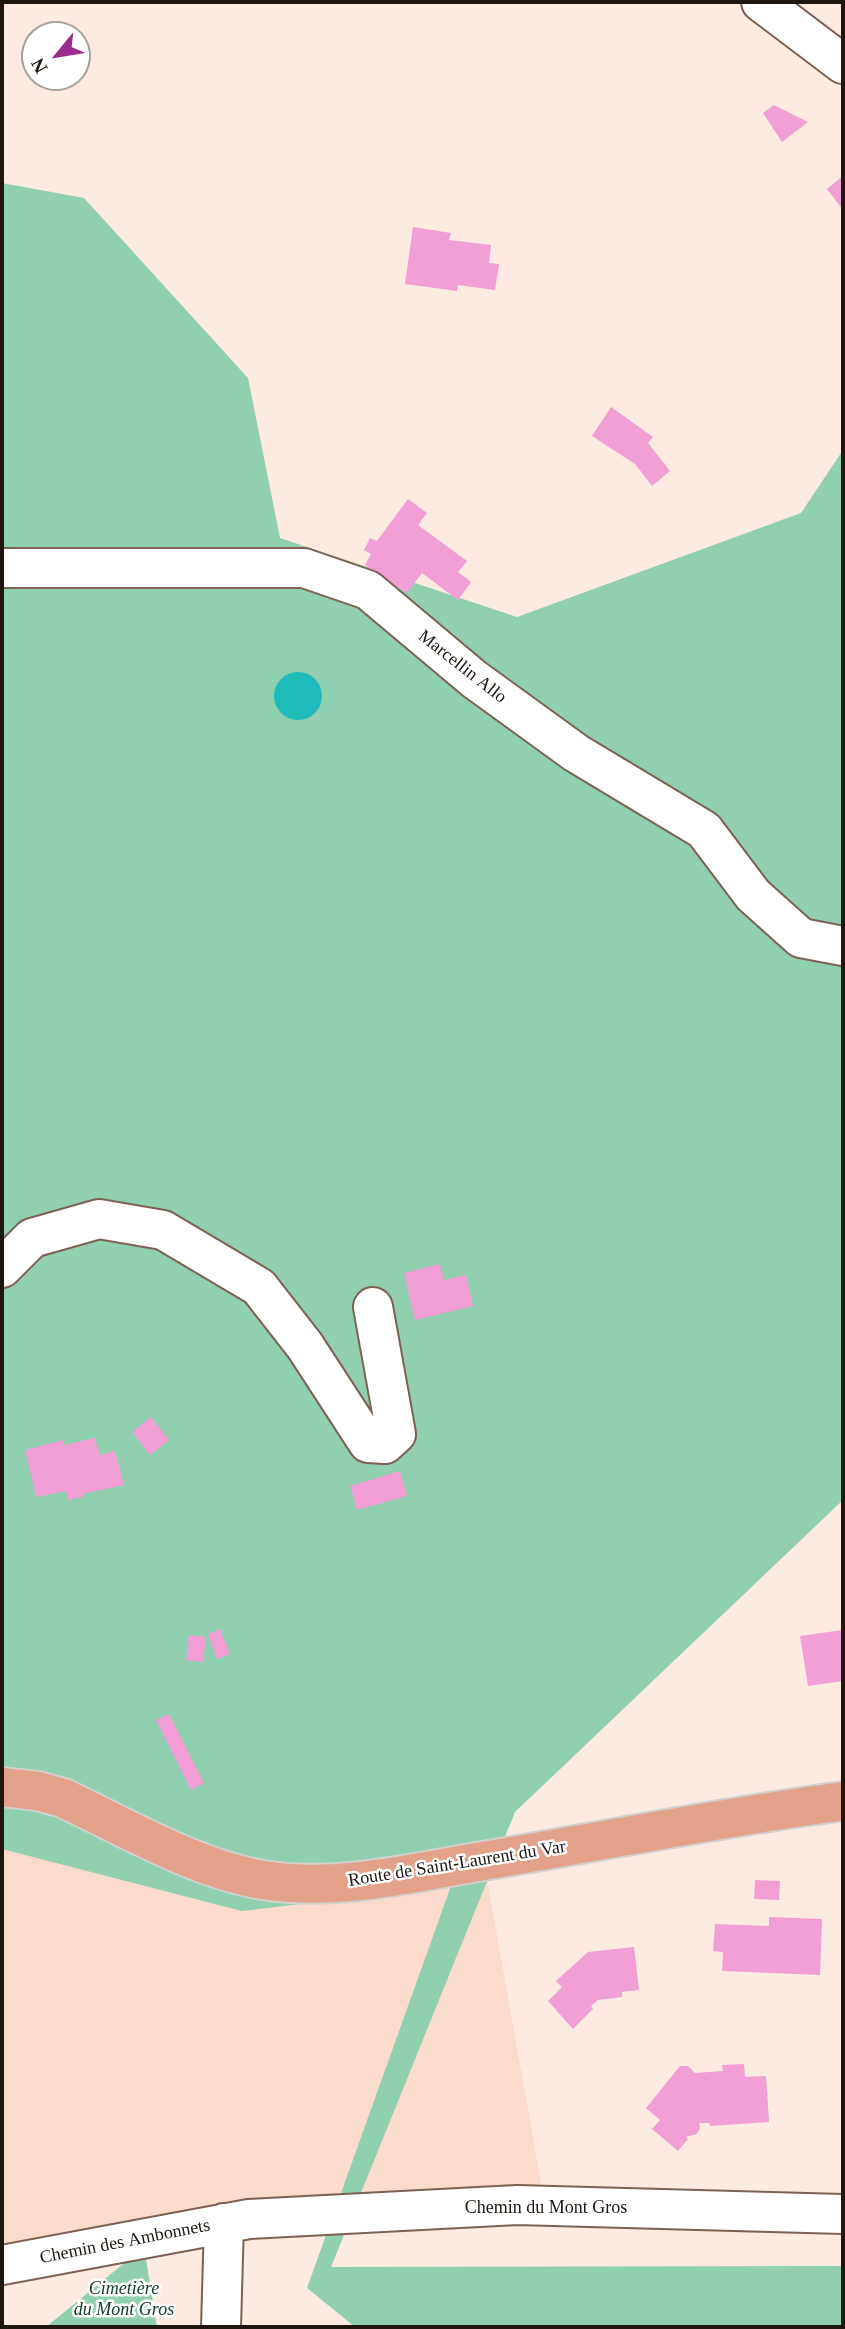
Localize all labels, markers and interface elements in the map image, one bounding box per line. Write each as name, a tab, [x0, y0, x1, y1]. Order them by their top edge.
north arrow	[21, 21, 91, 91]
text: N	[27, 55, 52, 77]
street label: Marcellin Allo	[413, 626, 511, 708]
street label: Route de Saint-Laurent du Var	[347, 1836, 567, 1892]
street label: Chemin du Mont Gros	[465, 2197, 627, 2219]
street label: Chemin des Ambonnets	[38, 2215, 212, 2269]
park label: Cimetière du Mont Gros	[74, 2278, 174, 2320]

